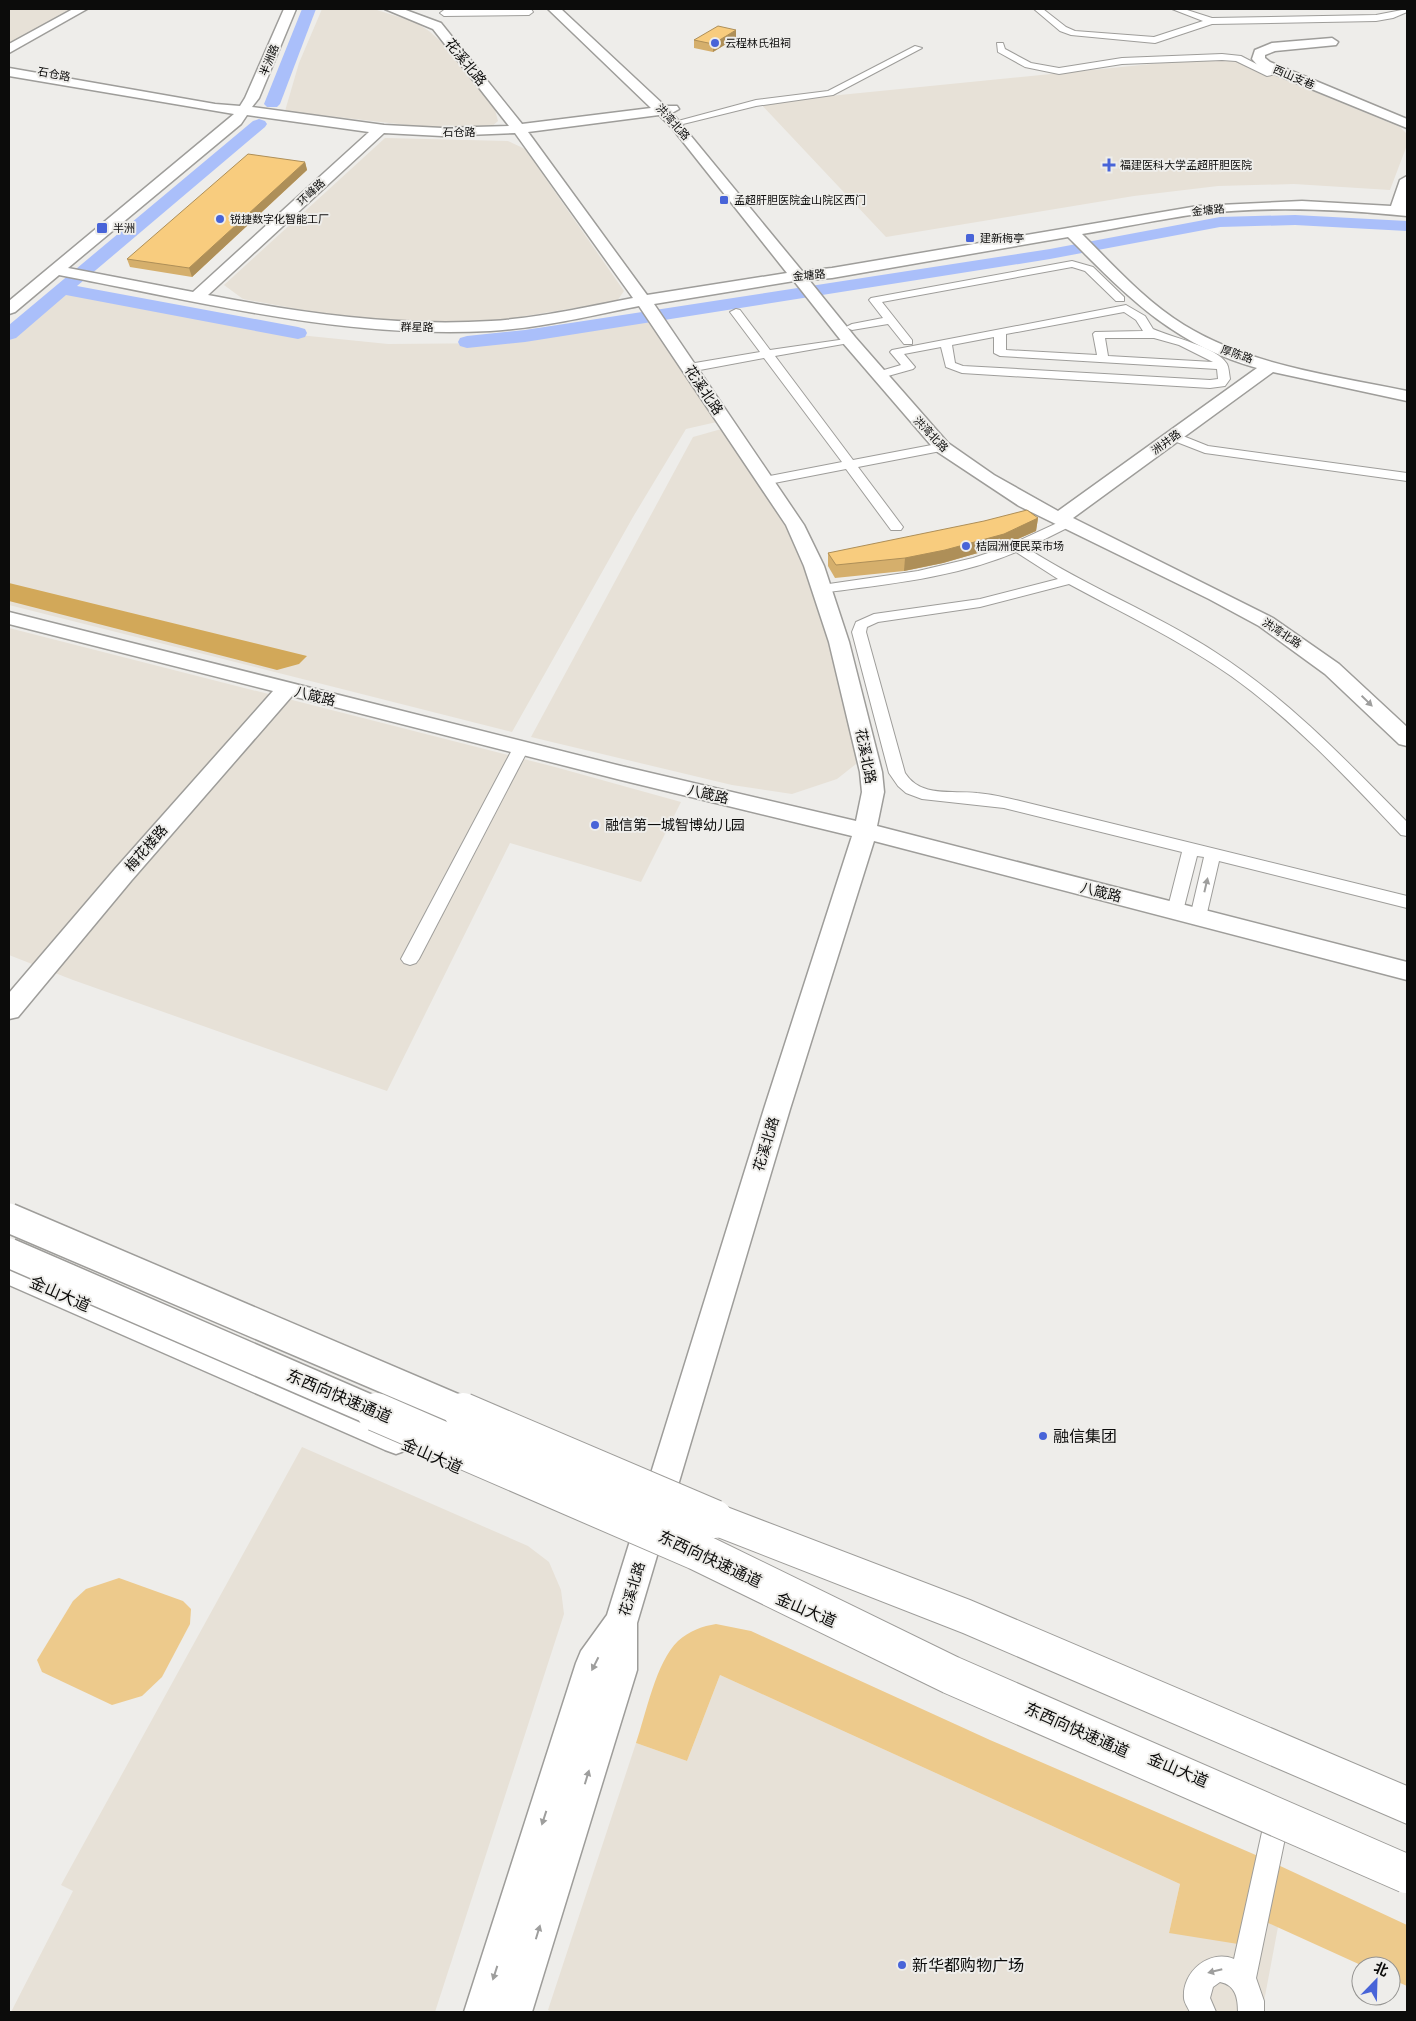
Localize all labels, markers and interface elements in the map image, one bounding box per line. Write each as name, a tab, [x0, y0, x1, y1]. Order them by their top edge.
street label: 花溪北路	[442, 35, 490, 89]
marker: 云程林氏祖祠	[709, 37, 721, 49]
place label: 云程林氏祖祠	[725, 37, 791, 49]
street label: 半洲路	[257, 42, 281, 78]
street label: 西山支巷	[1271, 63, 1317, 91]
street label: 石仓路	[37, 65, 71, 83]
street label: 洪湾北路	[654, 102, 692, 142]
street label: 石仓路	[443, 126, 476, 138]
marker: 福建医科大学孟超肝胆医院	[1102, 158, 1116, 172]
place label: 福建医科大学孟超肝胆医院	[1120, 159, 1252, 171]
street label: 环峰路	[295, 176, 327, 208]
marker: 孟超肝胆医院金山院区西门	[718, 194, 730, 206]
place label: 孟超肝胆医院金山院区西门	[734, 194, 866, 206]
street label: 金塘路	[1191, 202, 1225, 218]
marker: 锐捷数字化智能工厂	[214, 213, 226, 225]
place label: 锐捷数字化智能工厂	[230, 213, 329, 225]
marker: 半洲	[95, 221, 109, 235]
place label: 半洲	[113, 222, 135, 234]
marker: 建新梅亭	[964, 232, 976, 244]
place label: 建新梅亭	[980, 232, 1024, 244]
street label: 金塘路	[792, 268, 826, 282]
street label: 群星路	[400, 321, 434, 333]
street label: 厚陈路	[1219, 343, 1255, 365]
street label: 花溪北路	[682, 362, 726, 418]
street label: 洪湾北路	[911, 414, 951, 454]
street label: 洲井路	[1149, 427, 1183, 457]
marker: 桔园洲便民菜市场	[960, 540, 972, 552]
place label: 桔园洲便民菜市场	[976, 540, 1064, 552]
street label: 洪湾北路	[1260, 616, 1304, 650]
street label: 八箴路	[293, 683, 337, 709]
one-way arrow	[1361, 695, 1373, 707]
street label: 花溪北路	[853, 727, 879, 785]
street label: 八箴路	[686, 781, 730, 807]
place label: 融信第一城智博幼儿园	[605, 817, 745, 833]
marker: 融信第一城智博幼儿园	[589, 819, 601, 831]
street label: 梅花楼路	[122, 822, 170, 874]
one-way arrow	[1202, 878, 1210, 893]
street label: 八箴路	[1079, 879, 1123, 905]
street label: 花溪北路	[750, 1115, 782, 1173]
street label: 金山大道	[27, 1273, 93, 1315]
street label: 东西向快速通道	[284, 1366, 394, 1426]
place label: 融信集团	[1053, 1428, 1117, 1445]
marker: 融信集团	[1037, 1430, 1049, 1442]
street label: 金山大道	[399, 1435, 465, 1477]
street label: 东西向快速通道	[656, 1528, 764, 1590]
street label: 花溪北路	[616, 1560, 648, 1618]
street label: 金山大道	[773, 1590, 839, 1630]
one-way arrow	[590, 1656, 599, 1671]
street label: 东西向快速通道	[1022, 1699, 1132, 1761]
street label: 金山大道	[1145, 1750, 1211, 1790]
one-way arrow	[583, 1770, 591, 1785]
one-way arrow	[540, 1811, 548, 1826]
one-way arrow	[535, 1925, 543, 1940]
north arrow	[1351, 1956, 1401, 2006]
place label: 新华都购物广场	[912, 1957, 1024, 1974]
marker: 新华都购物广场	[896, 1959, 908, 1971]
text: 北	[1372, 1959, 1391, 1979]
one-way arrow	[491, 1966, 499, 1981]
one-way arrow	[1207, 1967, 1222, 1975]

